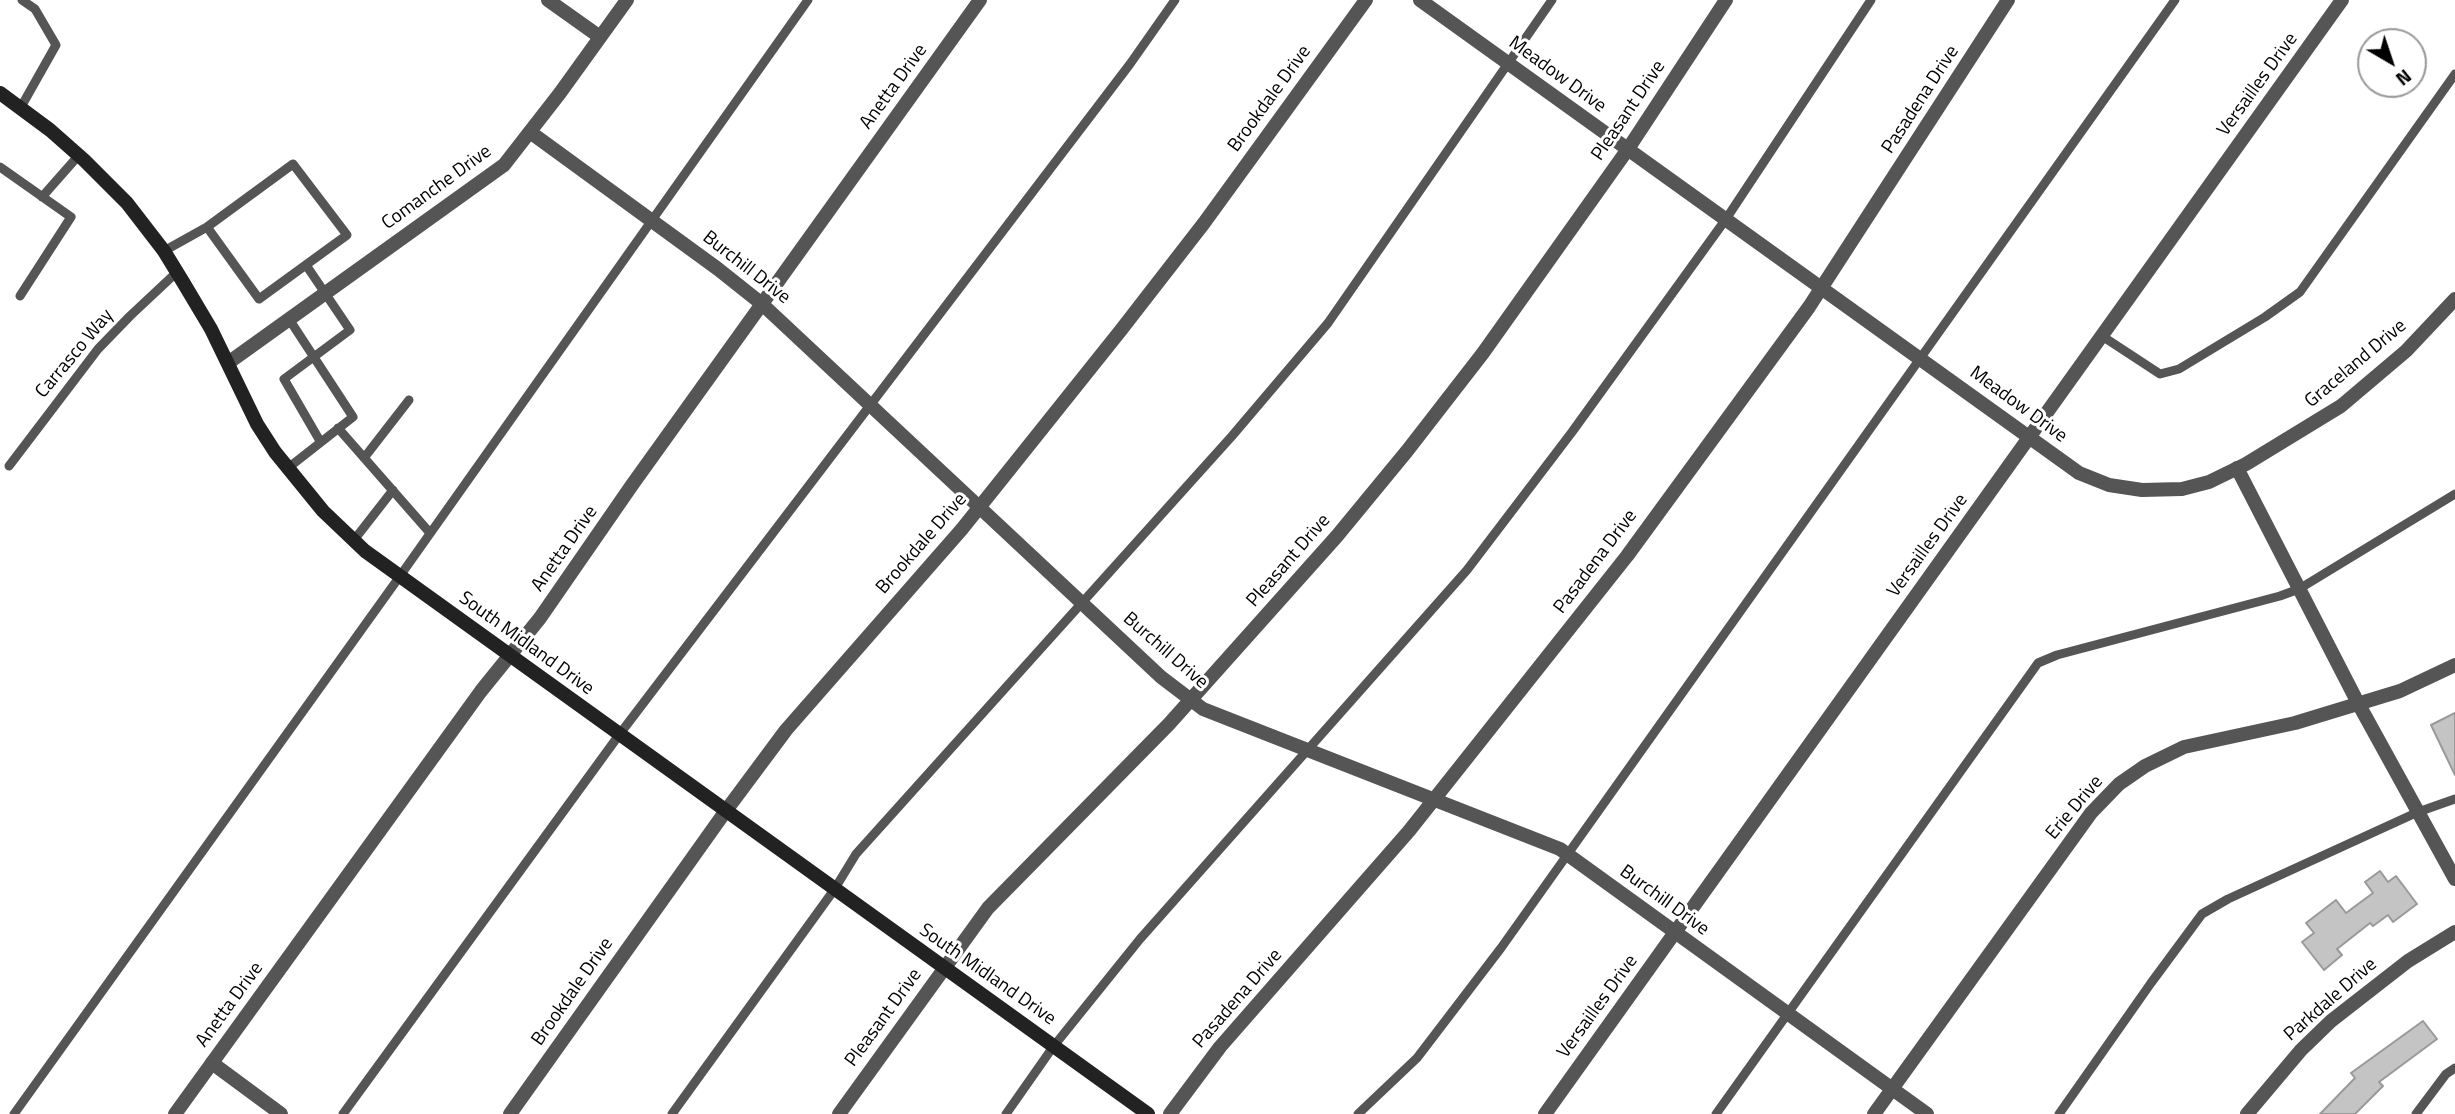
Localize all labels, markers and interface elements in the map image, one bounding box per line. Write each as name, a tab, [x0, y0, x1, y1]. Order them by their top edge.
north arrow	[2357, 28, 2427, 98]
street label: Versailles Drive	[2213, 29, 2303, 141]
street label: Meadow Drive	[1504, 32, 1610, 118]
street label: Anetta Drive	[855, 40, 933, 134]
street label: Brookdale Drive	[1224, 41, 1316, 157]
street label: Pasadena Drive	[1878, 42, 1964, 158]
street label: Pleasant Drive	[1587, 57, 1671, 165]
text: N	[2390, 63, 2419, 94]
street label: Comanche Drive	[378, 141, 496, 235]
street label: Burchill Drive	[697, 227, 795, 309]
street label: Carrasco Way	[31, 305, 119, 403]
street label: Graceland Drive	[2301, 315, 2411, 413]
street label: Meadow Drive	[1965, 362, 2071, 448]
street label: Brookdale Drive	[872, 489, 972, 599]
street label: Versailles Drive	[1883, 490, 1973, 602]
street label: Anetta Drive	[527, 502, 603, 596]
street label: Pasadena Drive	[1550, 506, 1642, 618]
street label: Pleasant Drive	[1242, 510, 1336, 612]
street label: South Midland Drive	[454, 587, 598, 701]
street label: Burchill Drive	[1118, 608, 1212, 694]
street label: Erie Drive	[2042, 771, 2108, 845]
street label: Burchill Drive	[1615, 861, 1713, 941]
street label: South Midland Drive	[914, 919, 1060, 1031]
street label: Brookdale Drive	[527, 934, 619, 1050]
street label: Pasadena Drive	[1189, 945, 1287, 1053]
street label: Versailles Drive	[1553, 951, 1643, 1063]
street label: Parkdale Drive	[2280, 954, 2382, 1046]
street label: Anetta Drive	[191, 958, 269, 1052]
street label: Pleasant Drive	[841, 965, 927, 1071]

